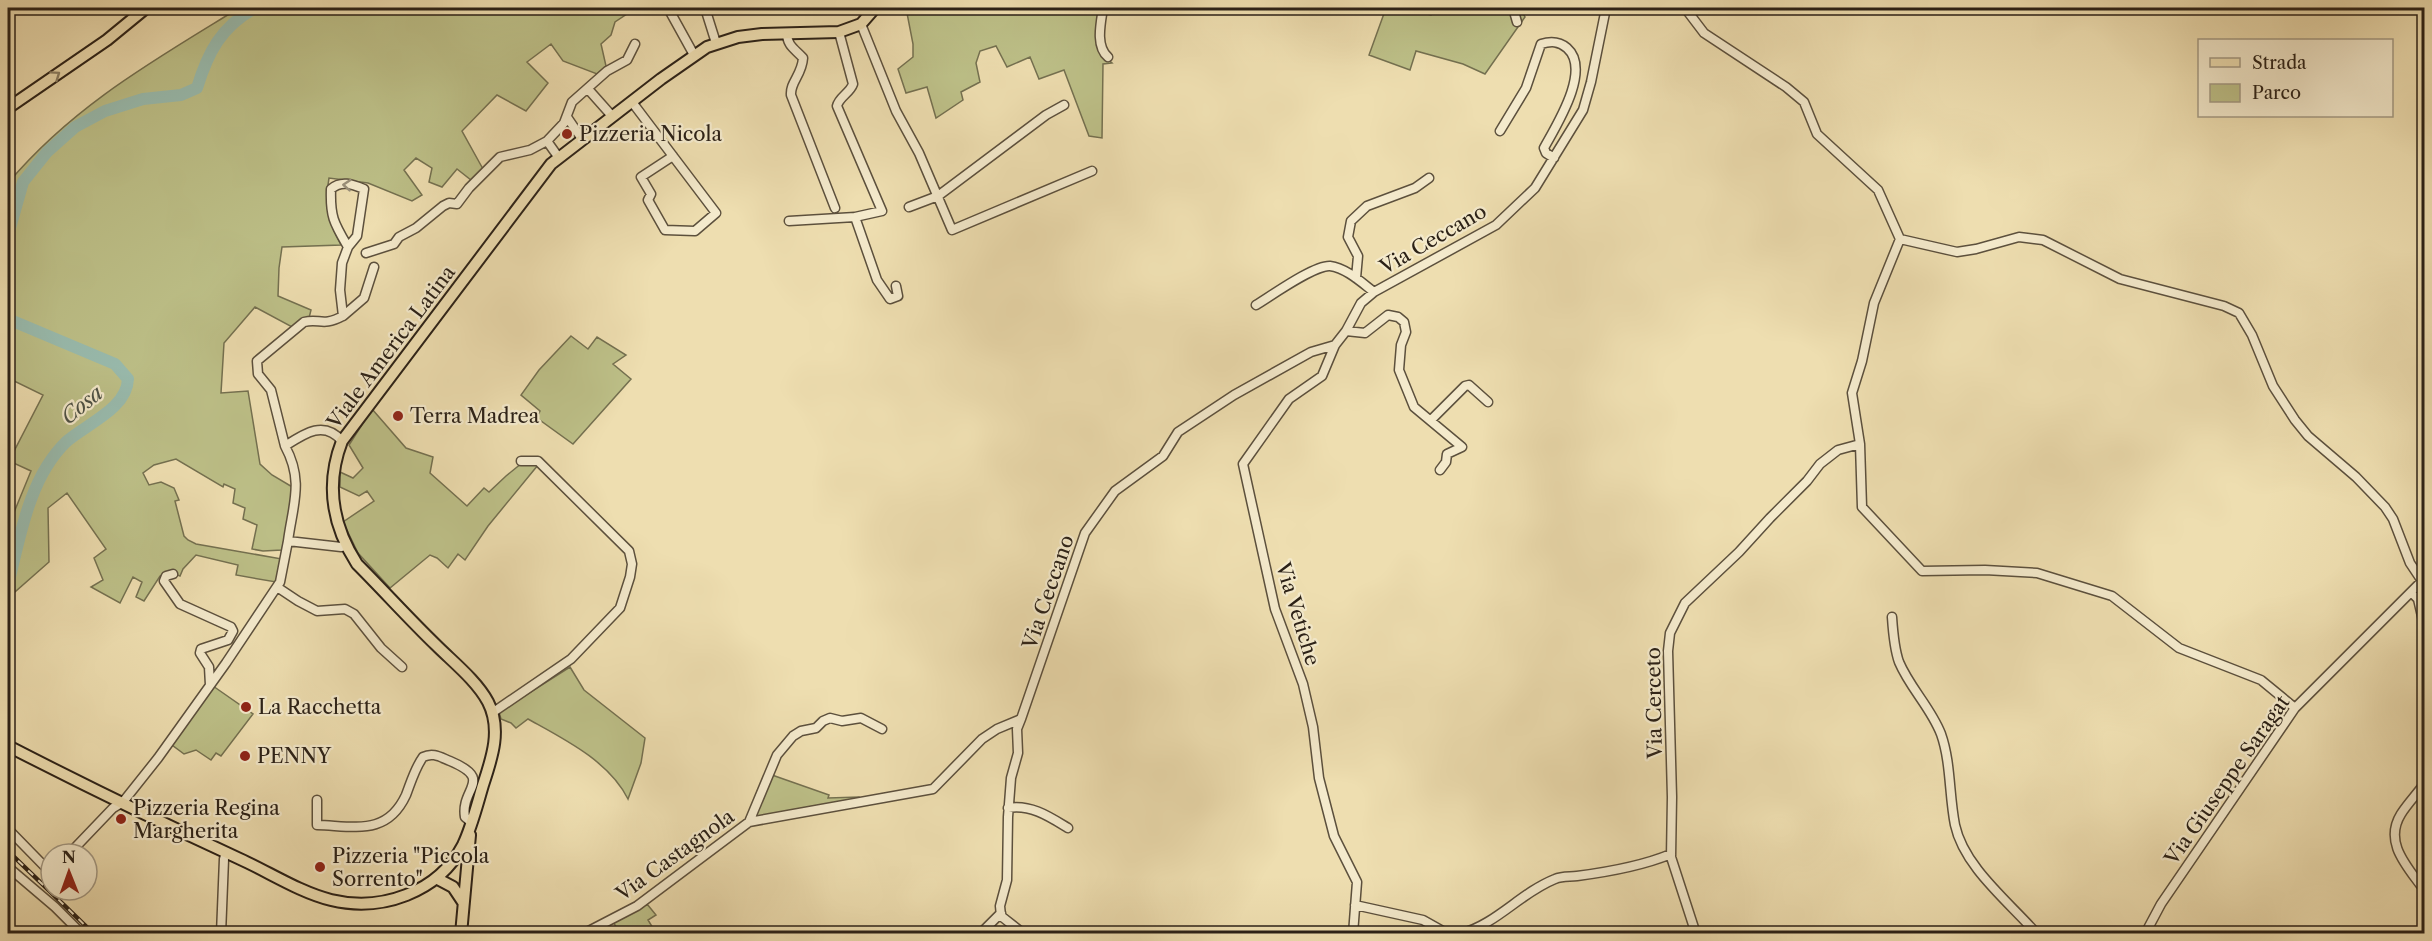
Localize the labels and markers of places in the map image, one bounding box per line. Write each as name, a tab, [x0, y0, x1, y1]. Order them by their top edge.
place label: Pizzeria Nicola	[579, 122, 722, 146]
marker: Pizzeria Nicola	[560, 127, 574, 141]
place label: Terra Madrea	[410, 404, 540, 428]
marker: Terra Madrea	[391, 409, 405, 423]
place label: La Racchetta	[258, 695, 382, 719]
marker: La Racchetta	[239, 700, 253, 714]
place label: PENNY	[257, 744, 332, 768]
marker: PENNY	[238, 749, 252, 763]
place label: Pizzeria Regina Margherita	[133, 796, 280, 843]
marker: Pizzeria Regina Margherita	[114, 812, 128, 826]
place label: Pizzeria "Piccola Sorrento"	[332, 844, 490, 891]
marker: Pizzeria "Piccola Sorrento"	[313, 860, 327, 874]

